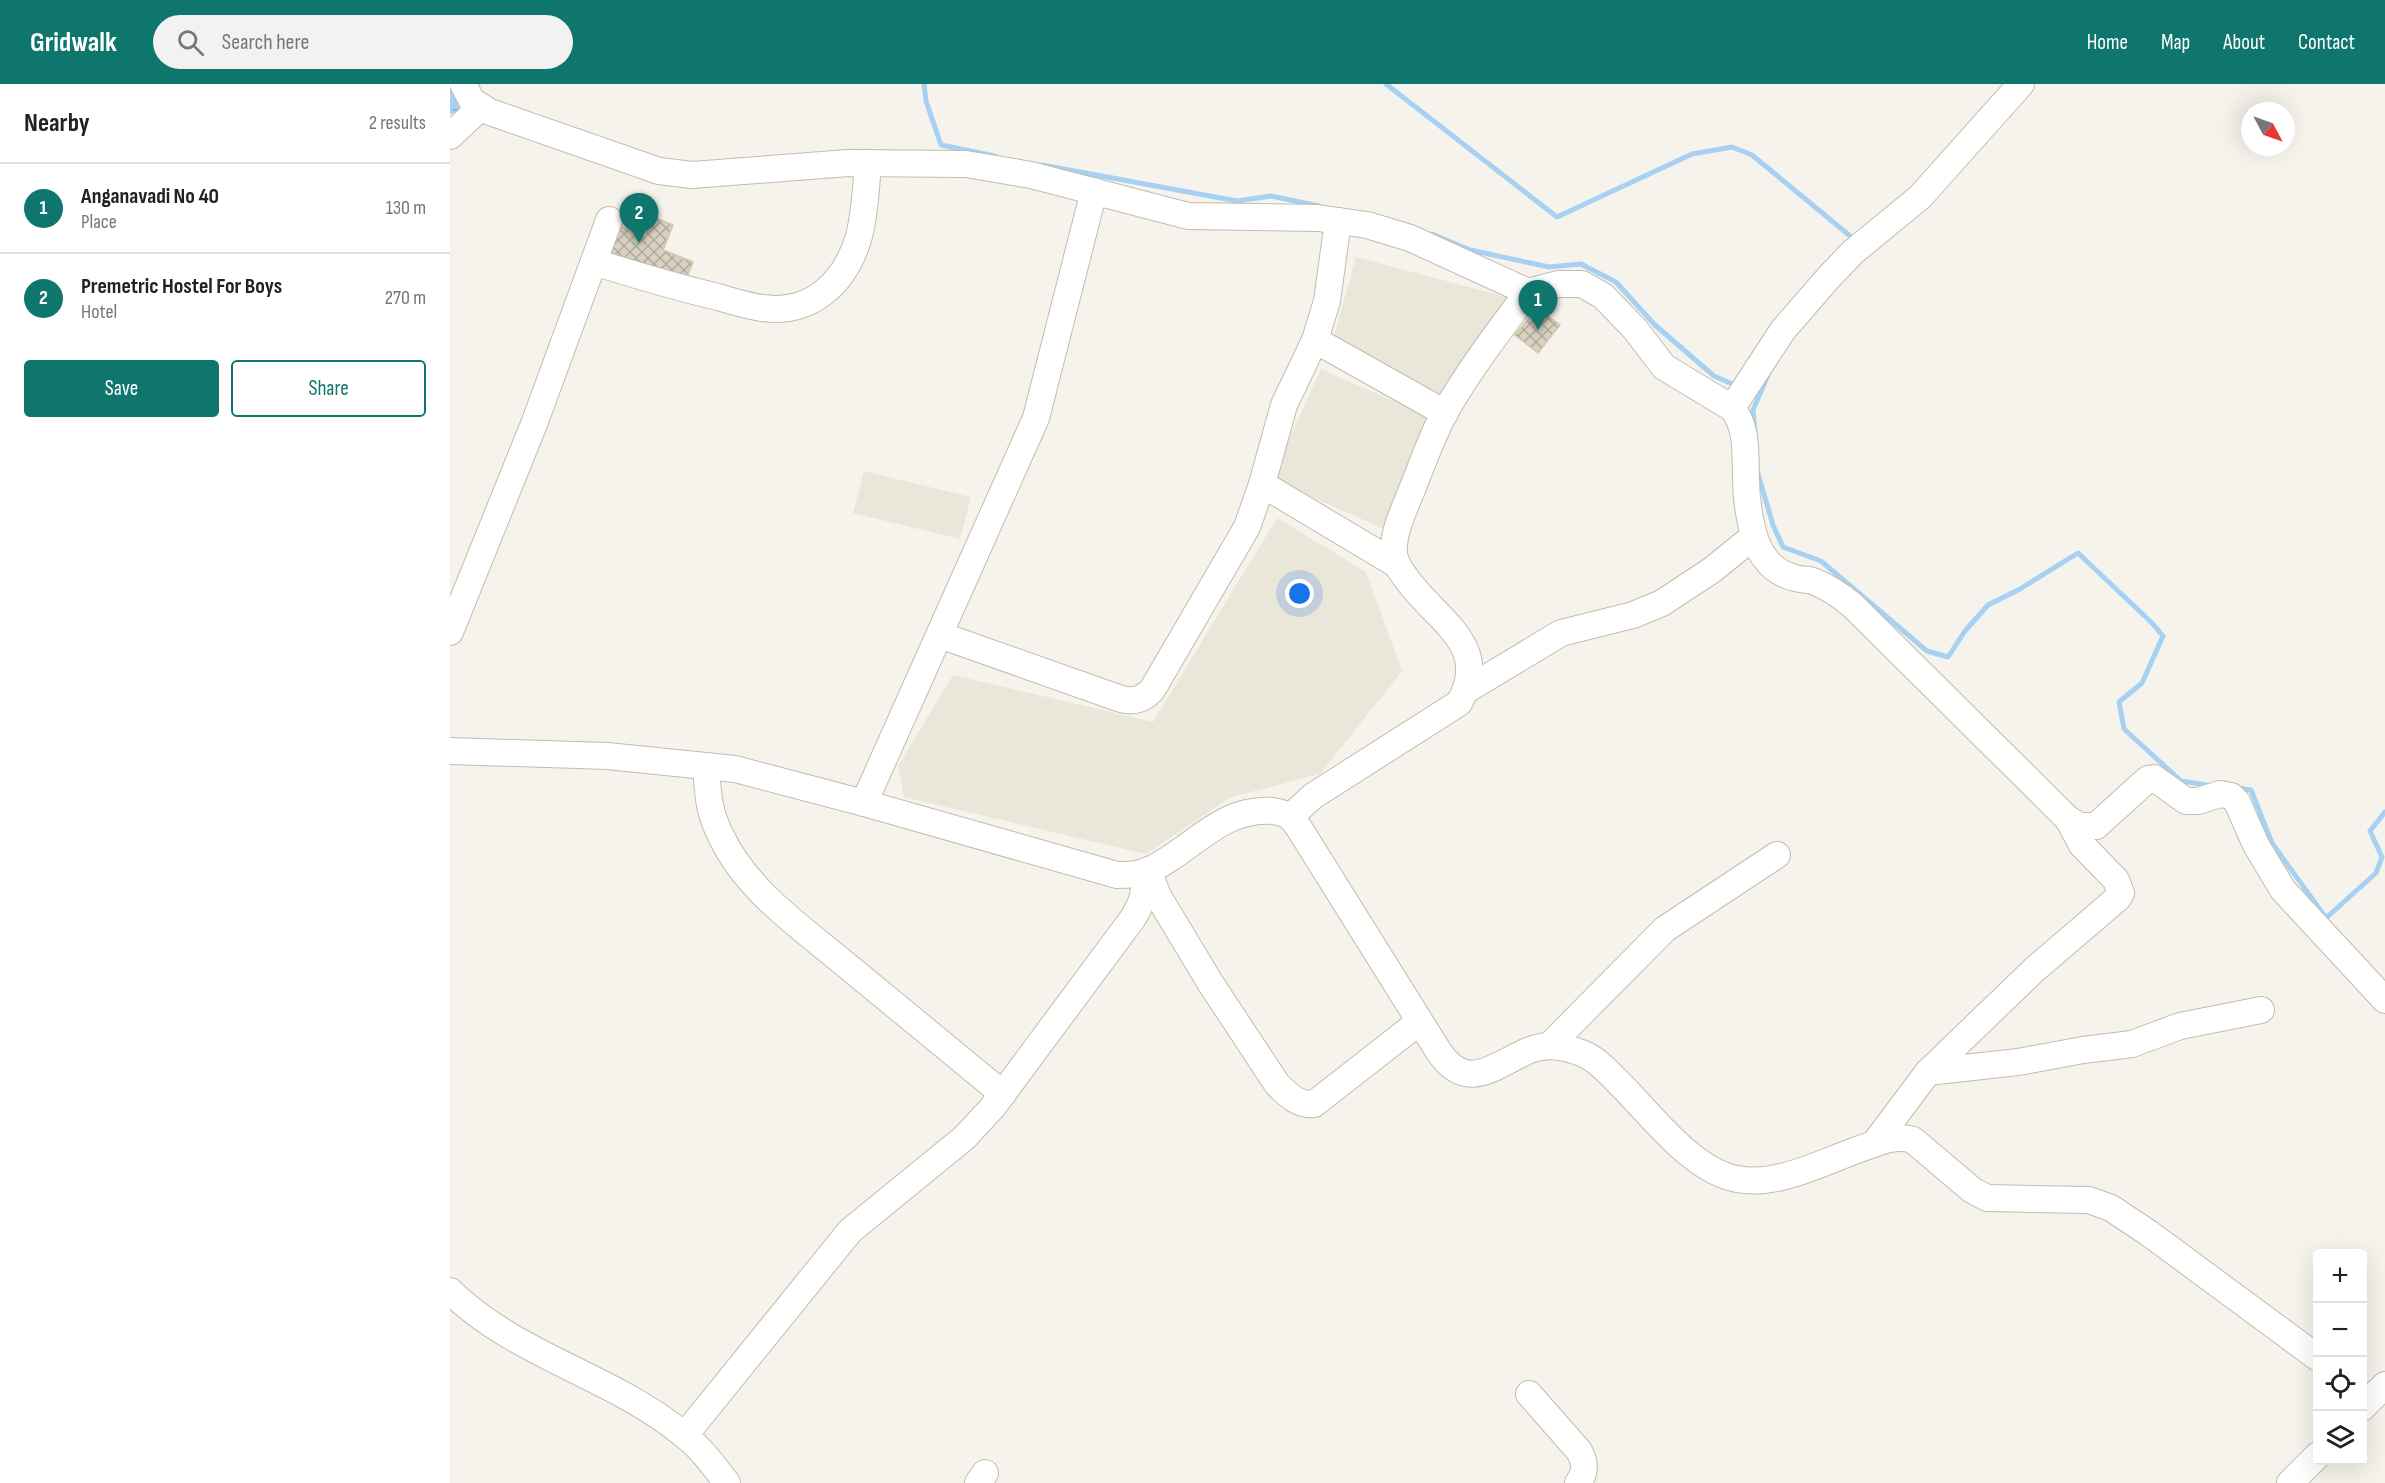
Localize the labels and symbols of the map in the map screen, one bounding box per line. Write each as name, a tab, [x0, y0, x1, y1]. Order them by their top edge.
north arrow	[2241, 102, 2295, 156]
pin: 2	[620, 194, 658, 243]
pin: 1	[1518, 280, 1558, 330]
your location	[1285, 579, 1314, 608]

